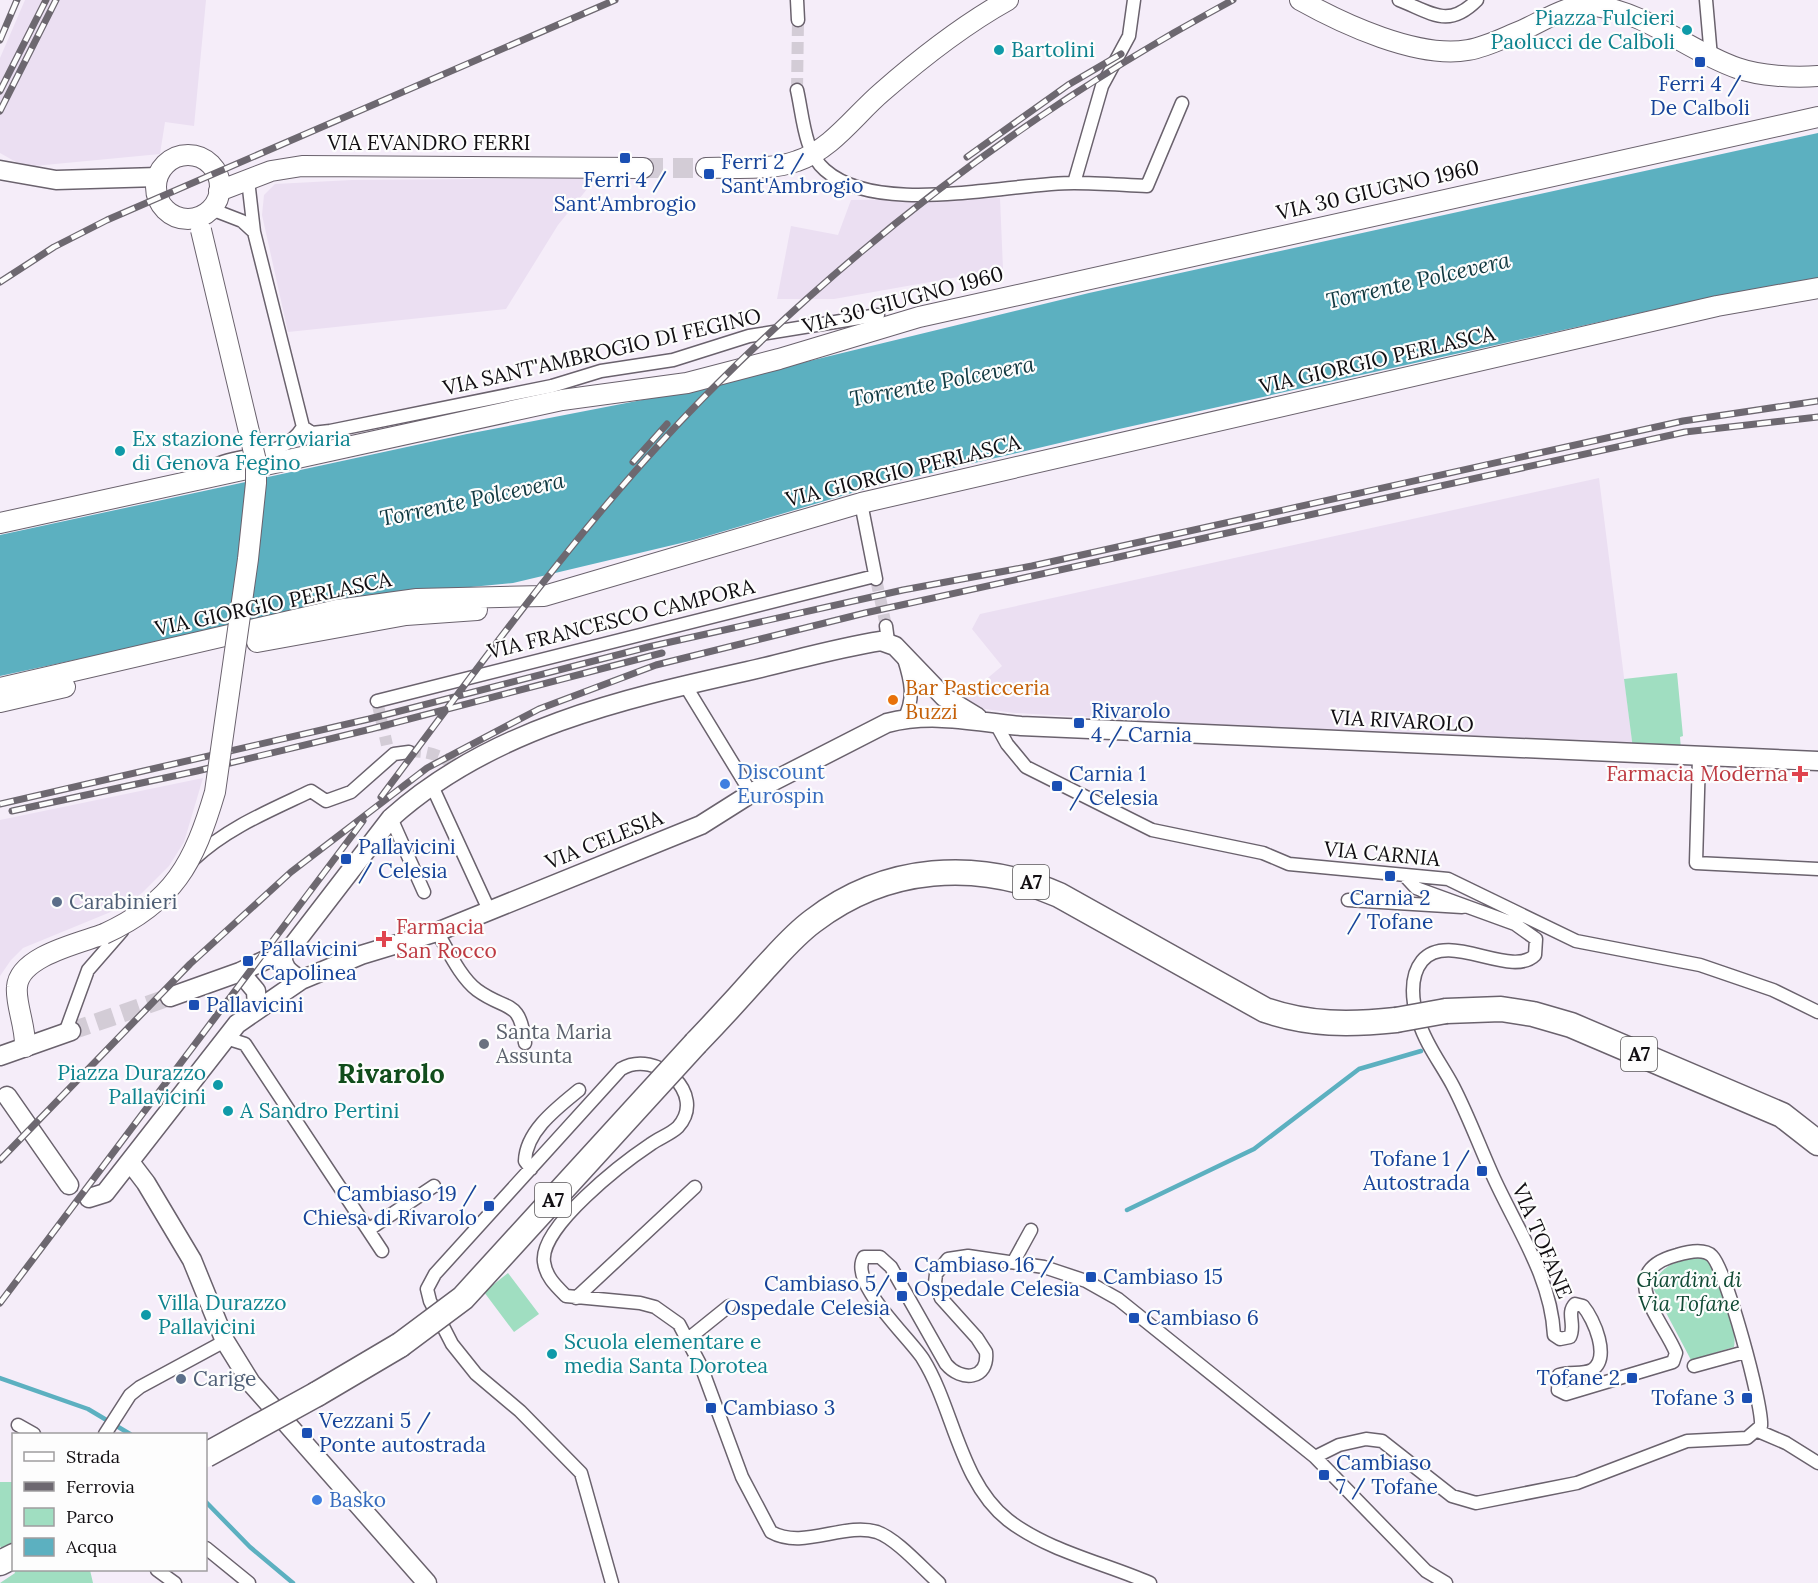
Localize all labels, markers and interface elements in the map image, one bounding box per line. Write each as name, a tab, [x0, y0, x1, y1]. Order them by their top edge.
place label: Piazza Fulcieri Paolucci de Calboli	[1491, 4, 1675, 55]
marker: Piazza Fulcieri Paolucci de Calboli	[1680, 23, 1694, 37]
place label: Bartolini	[1011, 36, 1095, 63]
marker: Bartolini	[992, 43, 1006, 57]
marker: Ferri 4 / De Calboli	[1693, 55, 1707, 69]
place label: Ferri 4 / De Calboli	[1650, 70, 1750, 121]
street label: VIA EVANDRO FERRI	[326, 129, 531, 156]
place label: Ferri 2 / Sant'Ambrogio	[721, 148, 863, 199]
marker: Ferri 4 / Sant'Ambrogio	[618, 151, 632, 165]
street label: VIA 30 GIUGNO 1960	[1273, 153, 1482, 226]
place label: Ferri 4 / Sant'Ambrogio	[554, 166, 696, 217]
marker: Ferri 2 / Sant'Ambrogio	[702, 167, 716, 181]
water label: Torrente Polcevera	[1323, 245, 1514, 315]
street label: VIA 30 GIUGNO 1960	[798, 260, 1006, 340]
street label: VIA SANT'AMBROGIO DI FEGINO	[439, 302, 764, 402]
street label: VIA GIORGIO PERLASCA	[1255, 319, 1498, 400]
water label: Torrente Polcevera	[847, 349, 1038, 413]
place label: Ex stazione ferroviaria di Genova Fegino	[132, 425, 351, 476]
street label: VIA GIORGIO PERLASCA	[782, 428, 1024, 513]
marker: Ex stazione ferroviaria di Genova Fegino	[113, 444, 127, 458]
water label: Torrente Polcevera	[377, 466, 568, 532]
street label: VIA GIORGIO PERLASCA	[151, 565, 394, 642]
street label: VIA FRANCESCO CAMPORA	[484, 572, 758, 665]
place label: Bar Pasticceria Buzzi	[905, 674, 1050, 725]
marker: Bar Pasticceria Buzzi	[886, 693, 900, 707]
place label: Rivarolo 4 / Carnia	[1091, 697, 1192, 748]
street label: VIA RIVAROLO	[1329, 703, 1474, 738]
marker: Rivarolo 4 / Carnia	[1072, 716, 1086, 730]
place label: Discount Eurospin	[737, 758, 826, 809]
place label: Carnia 1 / Celesia	[1069, 760, 1159, 811]
place label: Farmacia Moderna	[1606, 760, 1788, 787]
marker: Farmacia Moderna	[1793, 767, 1807, 781]
marker: Discount Eurospin	[718, 777, 732, 791]
marker: Carnia 1 / Celesia	[1050, 779, 1064, 793]
street label: VIA CELESIA	[540, 803, 667, 876]
place label: Pallavicini / Celesia	[358, 833, 456, 884]
street label: VIA CARNIA	[1322, 835, 1442, 872]
marker: Pallavicini / Celesia	[339, 852, 353, 866]
road number: A7	[1013, 865, 1049, 899]
marker: Carnia 2 / Tofane	[1383, 869, 1397, 883]
place label: Carnia 2 / Tofane	[1347, 884, 1433, 935]
place label: Carabinieri	[69, 888, 178, 915]
marker: Carabinieri	[50, 895, 64, 909]
place label: Farmacia San Rocco	[396, 913, 497, 964]
marker: Farmacia San Rocco	[377, 932, 391, 946]
place label: Pallavicini Capolinea	[260, 935, 358, 986]
marker: Pallavicini Capolinea	[241, 954, 255, 968]
place label: Pallavicini	[206, 991, 304, 1018]
marker: Pallavicini	[187, 998, 201, 1012]
place label: Santa Maria Assunta	[495, 1018, 612, 1069]
marker: Santa Maria Assunta	[477, 1037, 491, 1051]
road number: A7	[1621, 1037, 1657, 1071]
district label: Rivarolo	[337, 1056, 445, 1090]
place label: Piazza Durazzo Pallavicini	[57, 1059, 206, 1110]
marker: Piazza Durazzo Pallavicini	[211, 1078, 225, 1092]
place label: A Sandro Pertini	[239, 1097, 399, 1124]
marker: A Sandro Pertini	[221, 1104, 235, 1118]
place label: Tofane 1 / Autostrada	[1362, 1145, 1470, 1196]
marker: Tofane 1 / Autostrada	[1475, 1164, 1489, 1178]
street label: VIA TOFANE	[1506, 1178, 1579, 1302]
place label: Cambiaso 19 / Chiesa di Rivarolo	[303, 1180, 478, 1231]
road number: A7	[535, 1183, 571, 1217]
marker: Cambiaso 19 / Chiesa di Rivarolo	[482, 1199, 496, 1213]
place label: Cambiaso 16 / Ospedale Celesia	[914, 1251, 1080, 1302]
place label: Cambiaso 15	[1103, 1263, 1223, 1290]
park label: Giardini di Via Tofane	[1636, 1266, 1742, 1317]
place label: Cambiaso 5/ Ospedale Celesia	[724, 1270, 891, 1321]
marker: Cambiaso 16 / Ospedale Celesia	[895, 1270, 909, 1284]
marker: Cambiaso 15	[1084, 1270, 1098, 1284]
place label: Villa Durazzo Pallavicini	[157, 1289, 287, 1340]
marker: Cambiaso 5/ Ospedale Celesia	[895, 1289, 909, 1303]
place label: Cambiaso 6	[1146, 1304, 1259, 1331]
marker: Villa Durazzo Pallavicini	[139, 1308, 153, 1322]
marker: Cambiaso 6	[1127, 1311, 1141, 1325]
place label: Scuola elementare e media Santa Dorotea	[564, 1328, 768, 1379]
marker: Scuola elementare e media Santa Dorotea	[545, 1347, 559, 1361]
place label: Tofane 2	[1537, 1364, 1620, 1391]
place label: Carige	[193, 1365, 256, 1392]
marker: Tofane 2	[1625, 1371, 1639, 1385]
marker: Carige	[174, 1372, 188, 1386]
place label: Tofane 3	[1651, 1384, 1735, 1411]
marker: Tofane 3	[1740, 1391, 1754, 1405]
place label: Cambiaso 3	[723, 1394, 835, 1421]
marker: Cambiaso 3	[704, 1401, 718, 1415]
place label: Vezzani 5 / Ponte autostrada	[318, 1407, 486, 1458]
marker: Vezzani 5 / Ponte autostrada	[300, 1426, 314, 1440]
legend	[12, 1433, 207, 1571]
text: Strada	[66, 1445, 120, 1468]
place label: Cambiaso 7 / Tofane	[1336, 1449, 1438, 1500]
marker: Cambiaso 7 / Tofane	[1317, 1468, 1331, 1482]
text: Ferrovia	[66, 1475, 135, 1498]
place label: Basko	[329, 1486, 386, 1513]
marker: Basko	[310, 1493, 324, 1507]
text: Parco	[66, 1505, 114, 1528]
text: Acqua	[65, 1535, 117, 1558]

